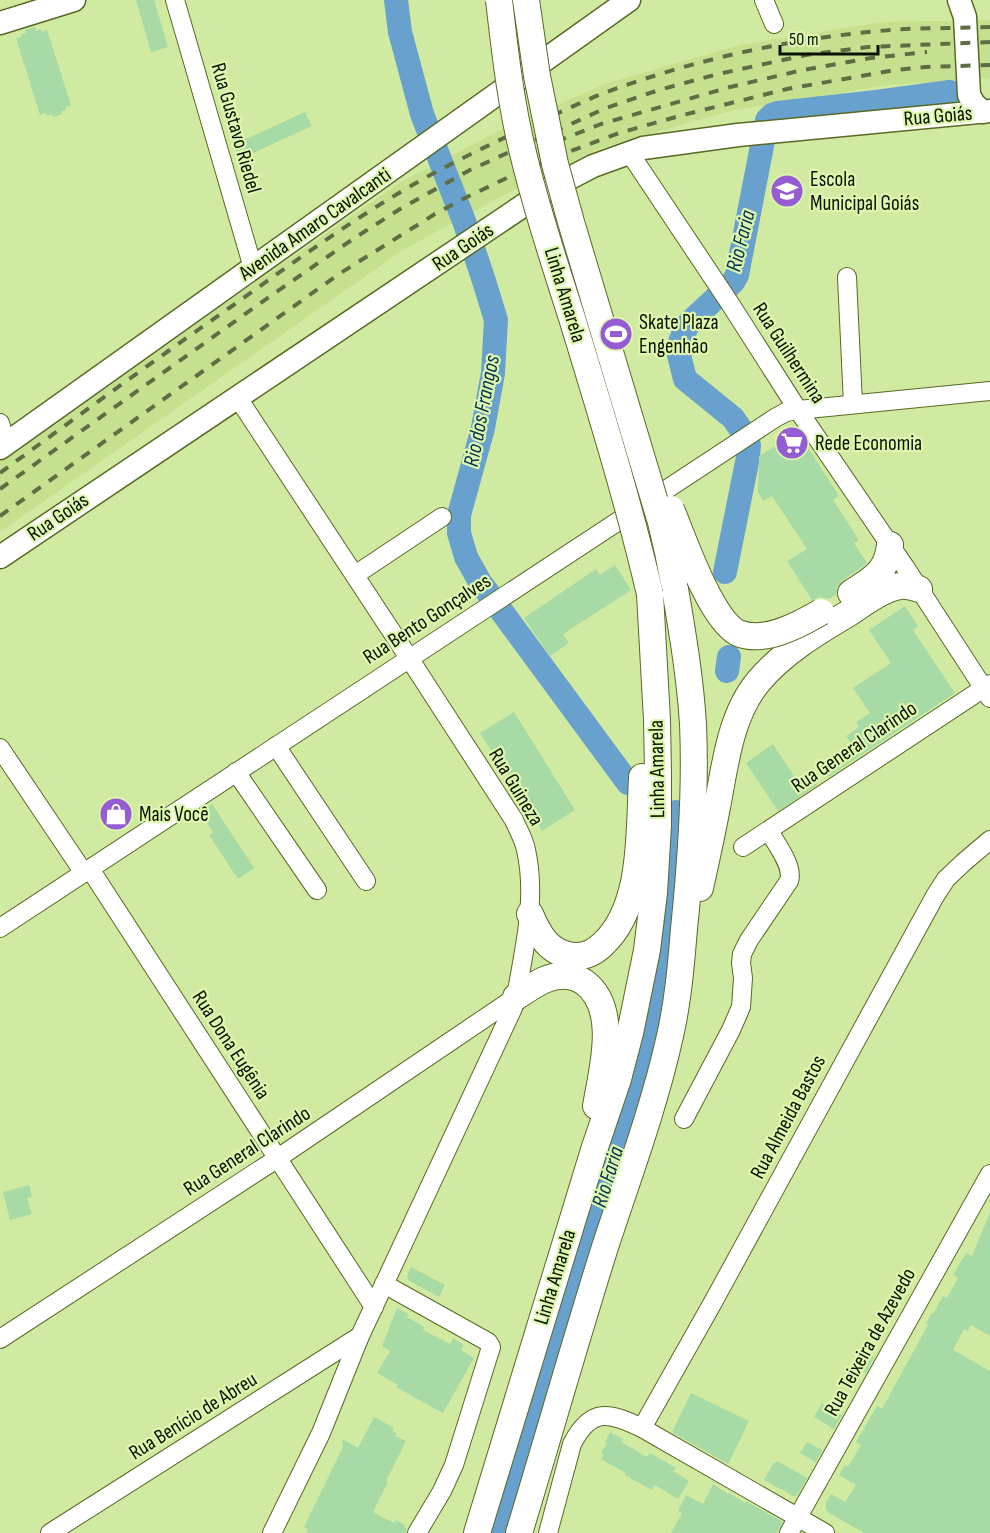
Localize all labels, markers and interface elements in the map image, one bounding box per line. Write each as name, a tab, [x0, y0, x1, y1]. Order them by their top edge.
scale bar	[780, 18, 878, 56]
text: 50 m	[789, 29, 819, 50]
street label: Rua Gustavo Riedel	[205, 60, 267, 196]
street label: Rua Goiás	[903, 101, 973, 131]
street label: Avenida Amaro Cavalcanti	[233, 162, 396, 286]
place label: Escola Municipal Goiás	[810, 167, 919, 216]
school or university icon: Escola Municipal Goiás	[769, 173, 805, 209]
water label: Rio Faria	[720, 207, 762, 274]
street label: Rua Goiás	[428, 217, 498, 277]
street label: Linha Amarela	[539, 244, 591, 346]
street label: Rua Guilhermina	[747, 298, 831, 408]
place label: Skate Plaza Engenhão	[639, 310, 719, 359]
sports icon: Skate Plaza Engenhão	[598, 316, 634, 352]
water label: Rio dos Frangos	[458, 353, 506, 469]
supermarket icon: Rede Economia	[774, 425, 810, 461]
place label: Rede Economia	[815, 431, 922, 456]
street label: Rua Goiás	[23, 487, 93, 547]
street label: Rua Bento Gonçalves	[358, 568, 496, 670]
street label: Rua General Clarindo	[787, 696, 921, 798]
street label: Linha Amarela	[644, 720, 670, 818]
street label: Rua Guineza	[483, 744, 549, 830]
shop icon: Mais Você	[98, 796, 134, 832]
place label: Mais Você	[139, 802, 209, 827]
street label: Rua Dona Eugênia	[187, 986, 275, 1104]
street label: Rua Almeida Bastos	[745, 1051, 831, 1183]
street label: Rua General Clarindo	[179, 1101, 315, 1201]
water label: Rio Faria	[586, 1143, 630, 1211]
street label: Linha Amarela	[529, 1226, 581, 1328]
street label: Rua Teixeira de Azevedo	[819, 1264, 921, 1420]
street label: Rua Benício de Abreu	[124, 1367, 262, 1465]

